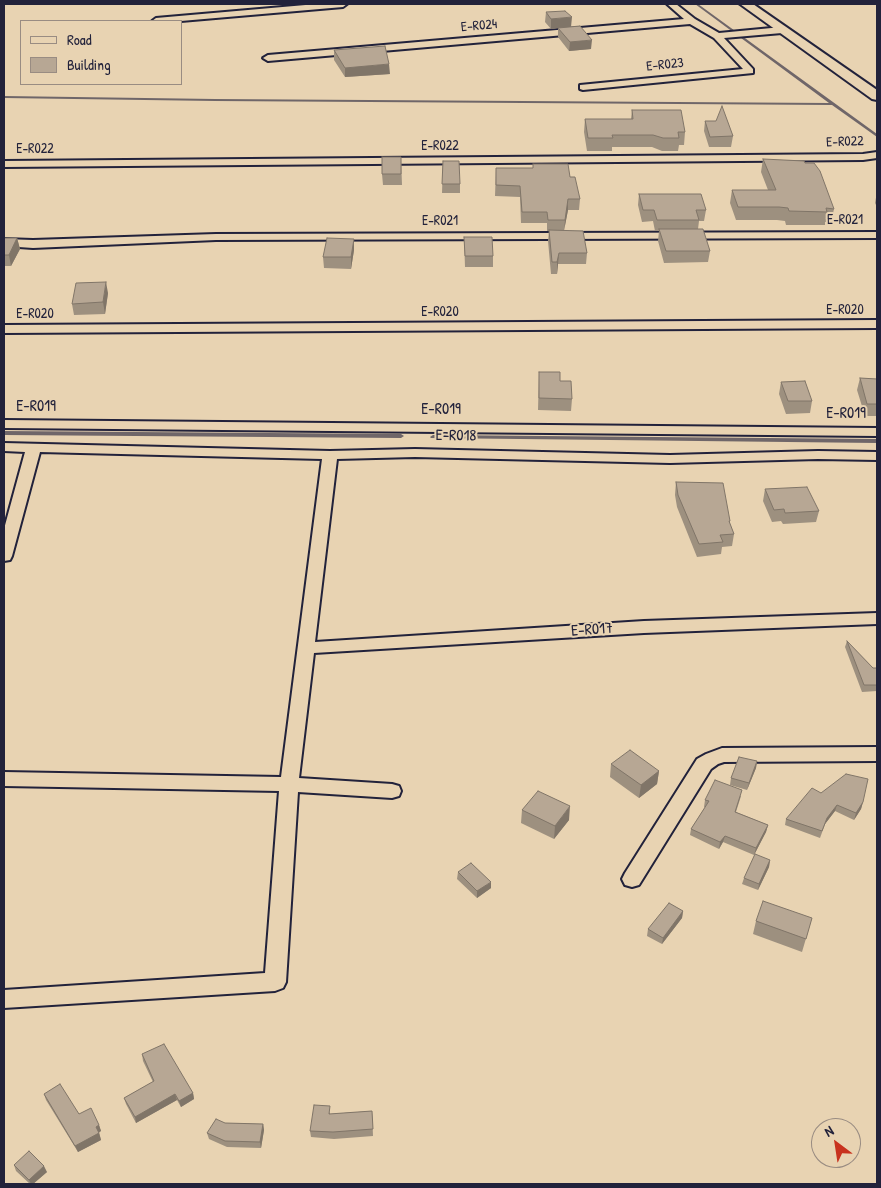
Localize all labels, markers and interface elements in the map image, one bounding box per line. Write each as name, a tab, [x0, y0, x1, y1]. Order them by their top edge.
street label: E-R024	[460, 16, 498, 36]
legend	[20, 20, 182, 85]
text: Road	[67, 29, 92, 50]
text: Building	[67, 54, 111, 75]
street label: E-R023	[646, 55, 684, 75]
street label: E-R022	[826, 133, 864, 151]
street label: E-R022	[421, 138, 459, 154]
street label: E-R022	[16, 141, 54, 157]
street label: E-R021	[827, 212, 863, 228]
street label: E-R021	[422, 213, 458, 229]
street label: E-R020	[826, 302, 864, 318]
street label: E-R020	[421, 304, 459, 320]
street label: E-R020	[16, 306, 54, 322]
street label: E-R019	[16, 397, 56, 417]
street label: E-R019	[421, 400, 461, 420]
street label: E-R019	[826, 404, 866, 424]
street label: E-R018	[435, 426, 477, 446]
street label: E-R017	[571, 619, 613, 641]
north arrow	[811, 1118, 861, 1168]
text: N	[820, 1121, 837, 1141]

